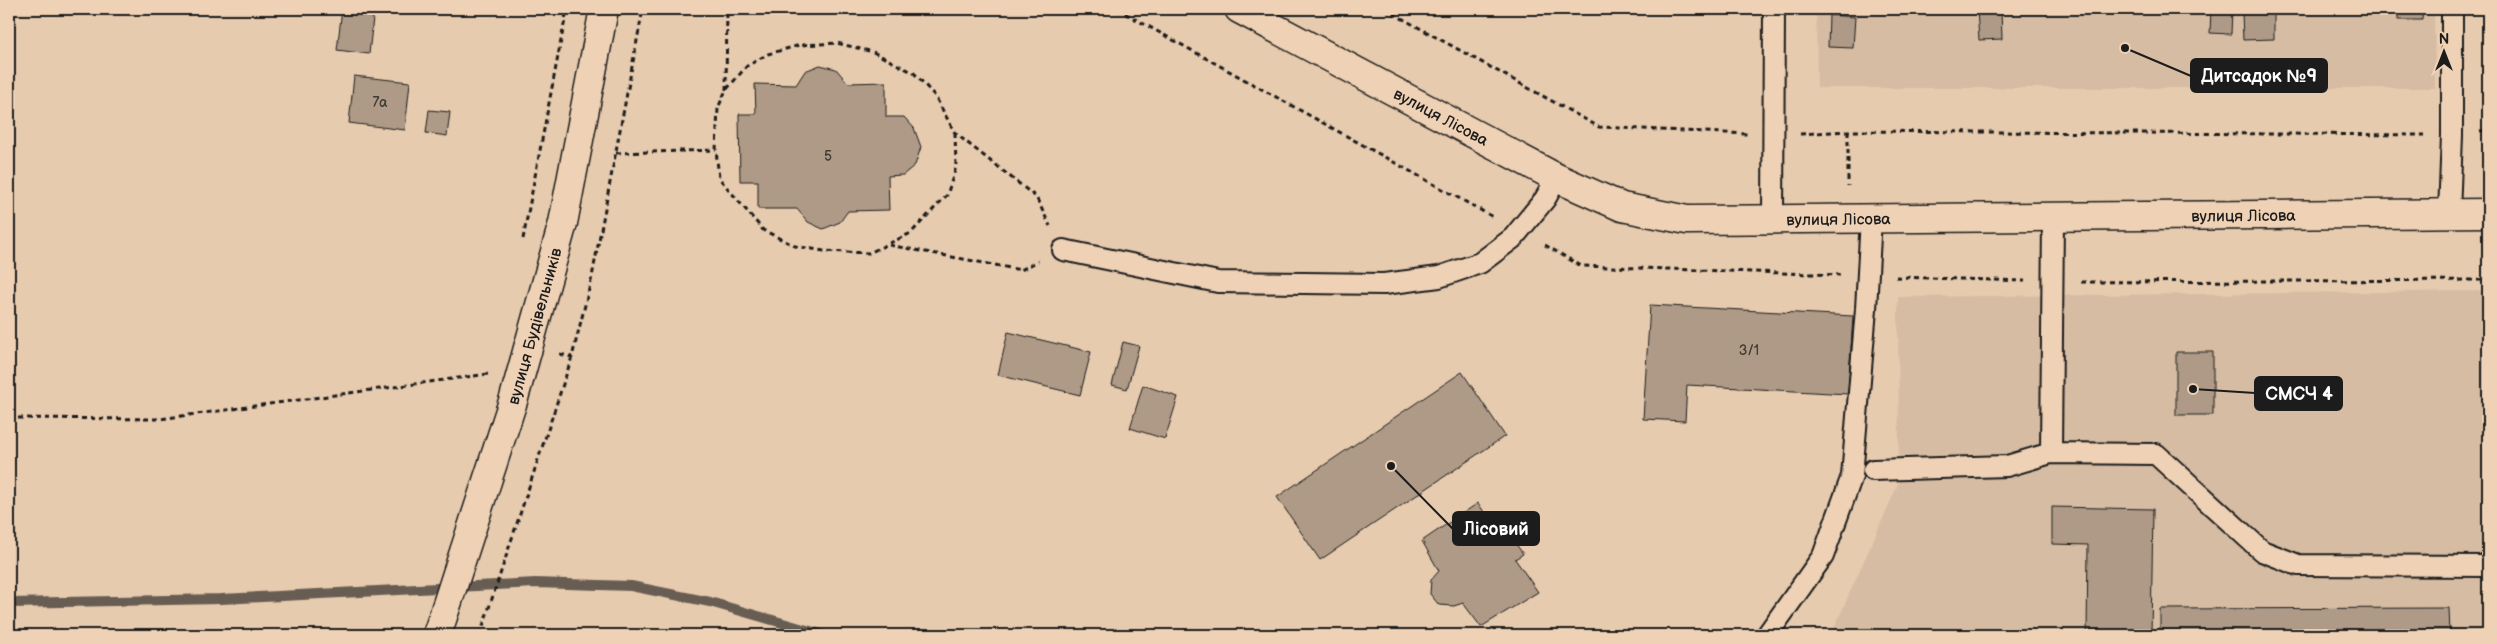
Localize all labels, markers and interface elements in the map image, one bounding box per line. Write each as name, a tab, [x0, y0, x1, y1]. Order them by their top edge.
north arrow	[2420, 28, 2470, 78]
text: N	[2439, 31, 2449, 48]
callout: Дитсадок №9	[2191, 59, 2327, 92]
text: Дитсадок №9	[2201, 66, 2317, 87]
street label: вулиця Лісова	[1390, 85, 1492, 151]
house number: 7а	[372, 94, 388, 111]
house number: 5	[824, 148, 832, 165]
street label: вулиця Лісова	[2191, 207, 2296, 227]
street label: вулиця Лісова	[1786, 210, 1891, 230]
street label: вулиця Будівельників	[505, 245, 567, 407]
house number: 3/1	[1739, 342, 1759, 359]
callout: СМСЧ 4	[2255, 377, 2342, 410]
text: СМСЧ 4	[2265, 384, 2333, 405]
callout: Лісовий	[1453, 512, 1539, 545]
text: Лісовий	[1462, 519, 1529, 540]

